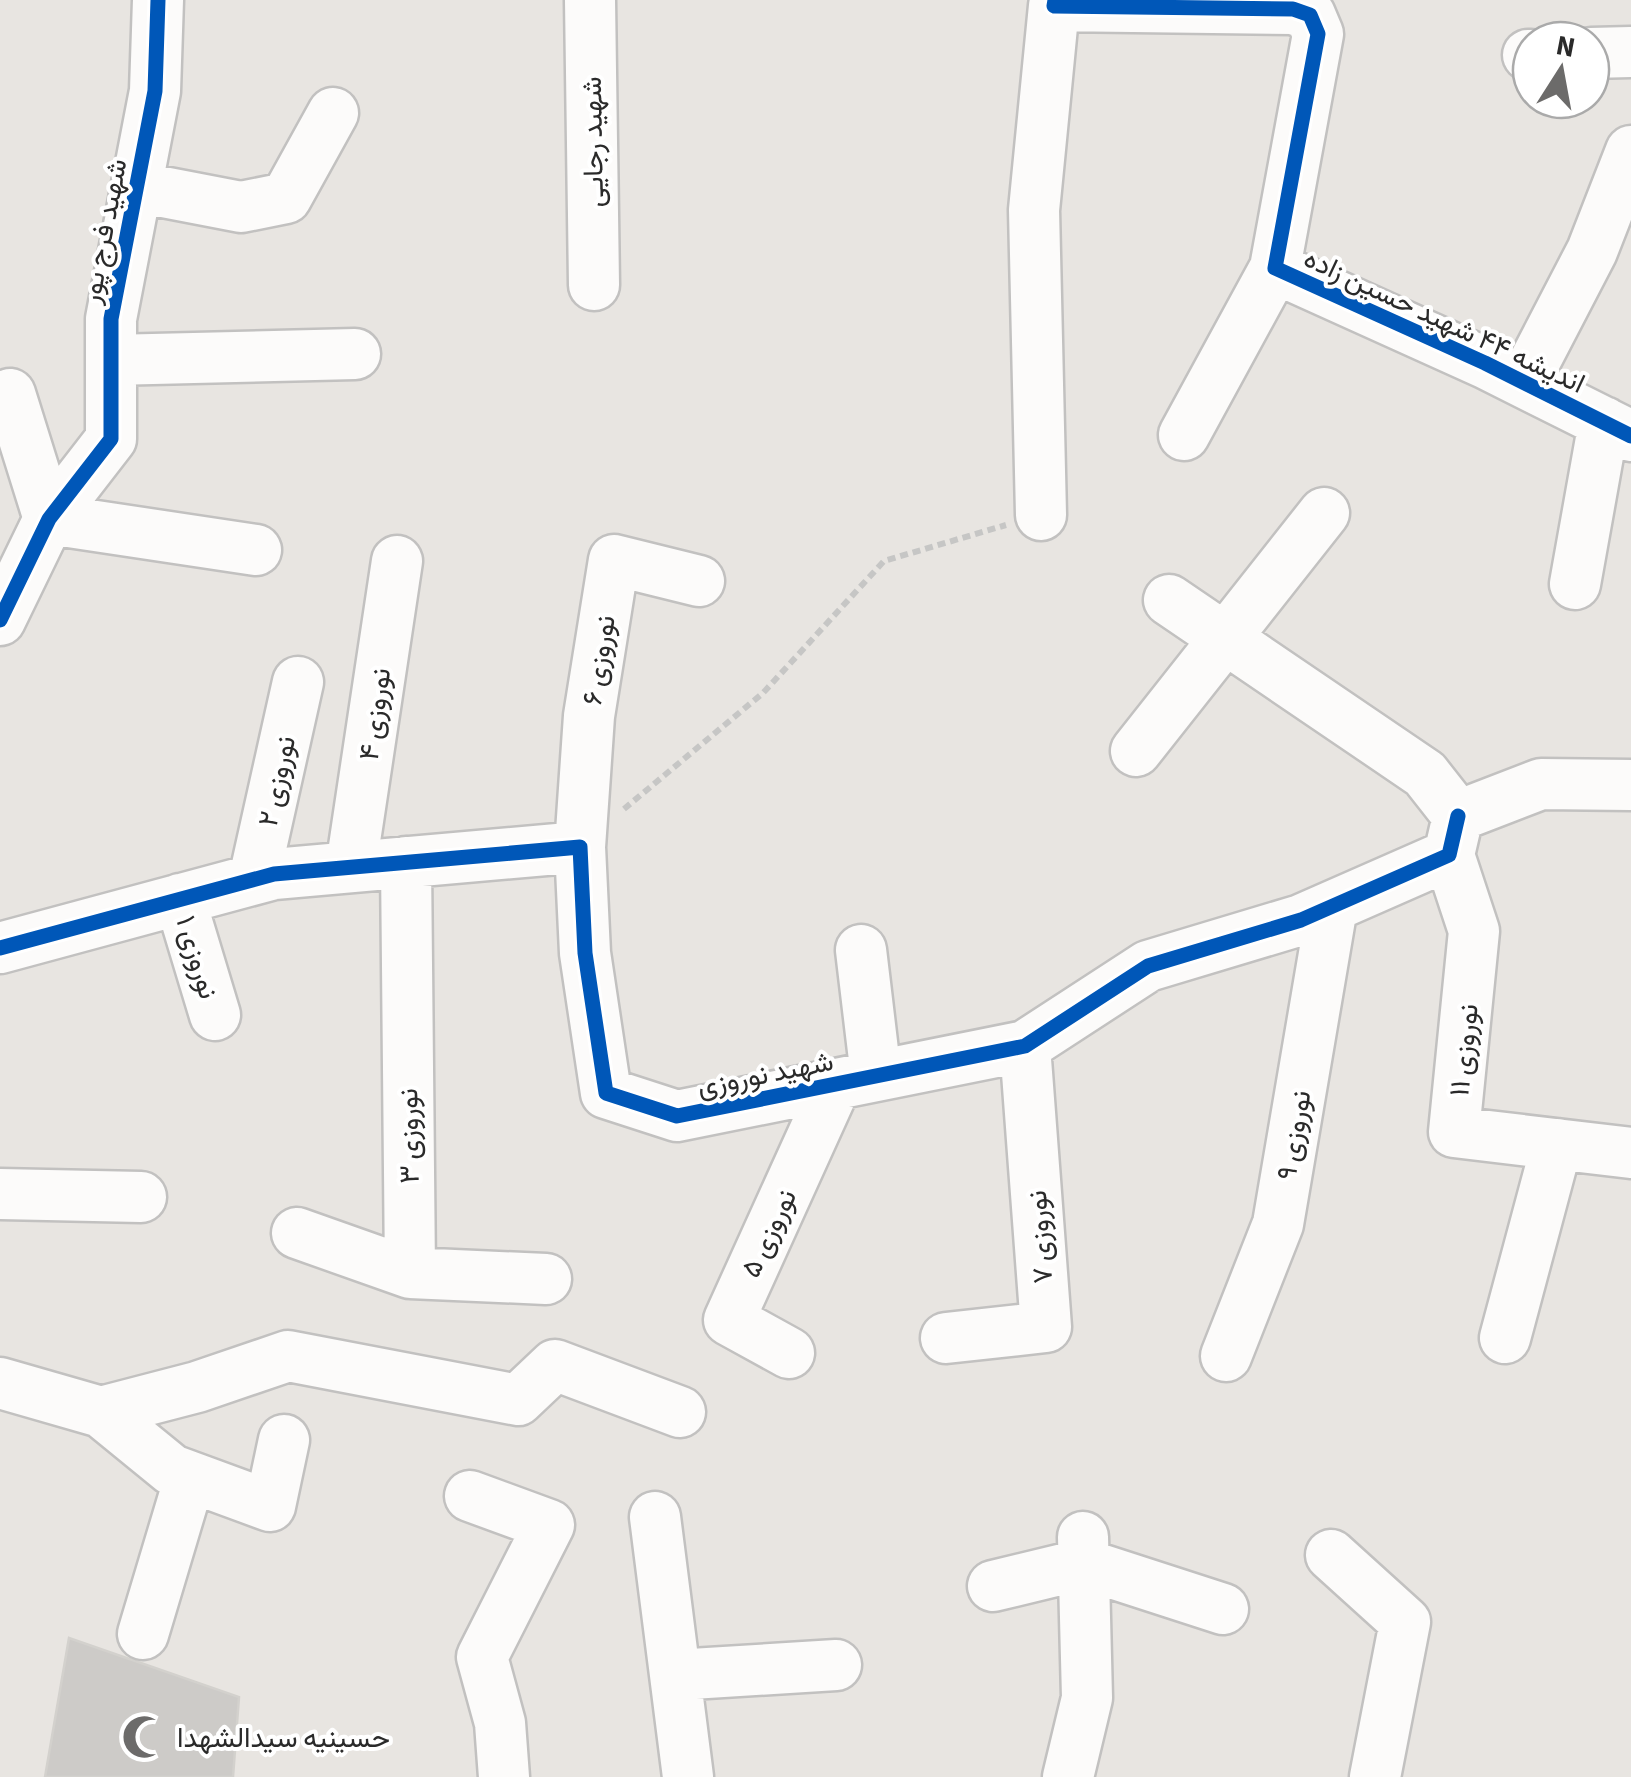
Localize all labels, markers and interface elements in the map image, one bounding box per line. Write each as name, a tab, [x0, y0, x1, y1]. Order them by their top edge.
north arrow	[1511, 20, 1611, 120]
text: N	[1553, 25, 1579, 68]
street label: شهید رجایی	[572, 76, 614, 208]
street label: شهید فرج پور	[70, 155, 138, 308]
street label: اندیشه ۴۴ شهید حسین زاده	[1297, 238, 1592, 404]
street label: نوروزی ۶	[572, 612, 626, 708]
street label: نوروزی ۴	[349, 665, 401, 763]
street label: نوروزی ۲	[248, 732, 306, 830]
street label: نوروزی ۱	[165, 911, 229, 1004]
street label: نوروزی ۱۱	[1439, 1002, 1489, 1099]
street label: شهید نوروزی	[694, 1041, 837, 1107]
street label: نوروزی ۹	[1266, 1087, 1322, 1183]
street label: نوروزی ۳	[388, 1088, 430, 1184]
street label: نوروزی ۵	[731, 1183, 807, 1284]
street label: نوروزی ۷	[1017, 1189, 1063, 1285]
mosque icon: حسینیه سیدالشهدا	[120, 1713, 168, 1761]
place label: حسینیه سیدالشهدا	[177, 1718, 390, 1758]

